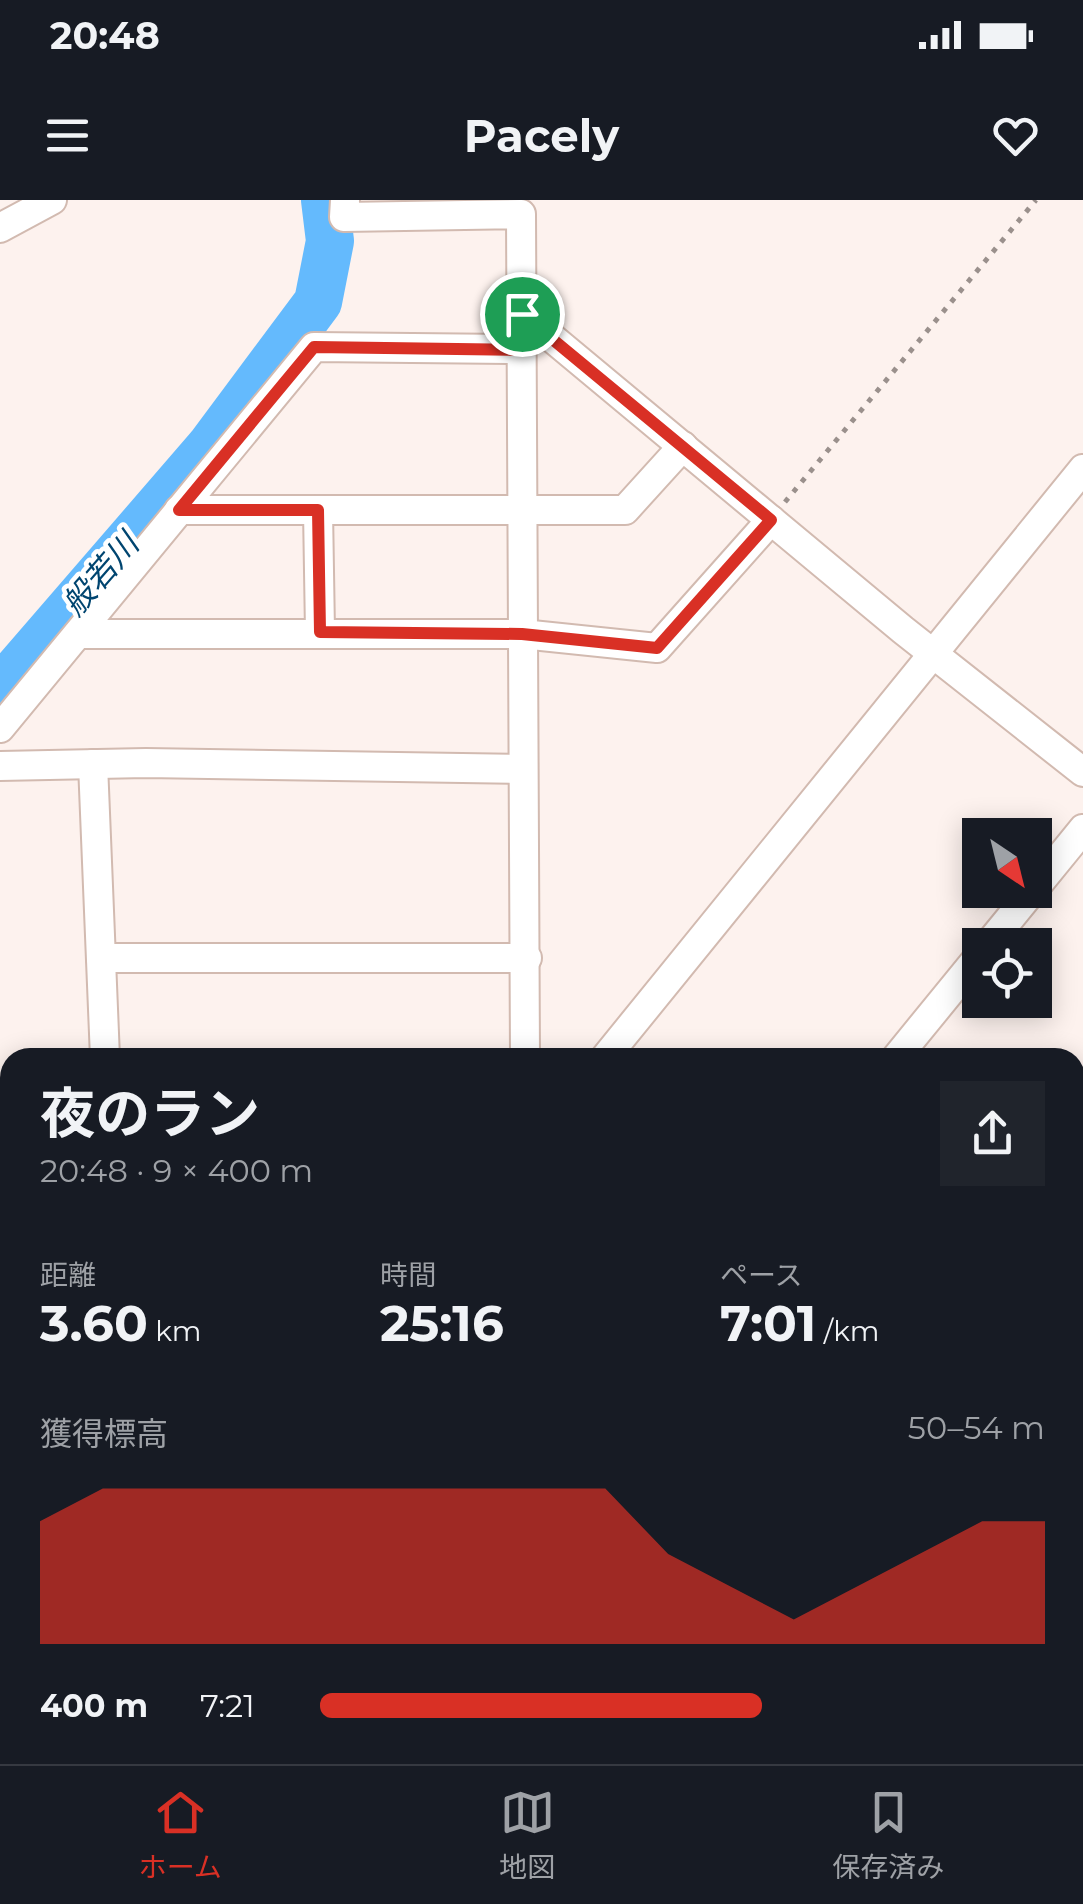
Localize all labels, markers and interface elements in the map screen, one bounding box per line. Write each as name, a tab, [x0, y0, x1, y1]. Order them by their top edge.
text: 20:48	[50, 12, 160, 59]
icon: menu	[40, 108, 95, 163]
text: Pacely	[464, 108, 619, 163]
icon: heart	[988, 108, 1043, 163]
pin	[480, 272, 565, 357]
icon: arrive	[495, 287, 550, 342]
water label: 般若川	[54, 523, 148, 623]
north arrow	[962, 818, 1052, 908]
map controls	[962, 818, 1052, 1018]
button: locate	[962, 928, 1052, 1018]
text: 夜のラン	[40, 1080, 260, 1147]
button: share	[940, 1081, 1045, 1186]
text: 20:48 · 9 × 400 m	[40, 1151, 313, 1190]
text: 距離	[40, 1258, 96, 1292]
text: 時間	[380, 1258, 436, 1292]
text: ペース	[720, 1258, 803, 1292]
text: 3.60	[40, 1293, 148, 1354]
text: 25:16	[380, 1293, 504, 1354]
text: 7:01	[720, 1293, 816, 1354]
text: km	[148, 1314, 201, 1348]
text: /km	[816, 1314, 880, 1348]
text: 50–54 m	[908, 1408, 1045, 1447]
text: 獲得標高	[40, 1414, 168, 1453]
text: 400 m	[40, 1686, 148, 1725]
text: 7:21	[200, 1686, 255, 1725]
tab: ホーム	[139, 1785, 222, 1885]
tab: 地図	[499, 1785, 555, 1885]
tab: 保存済み	[832, 1785, 944, 1885]

